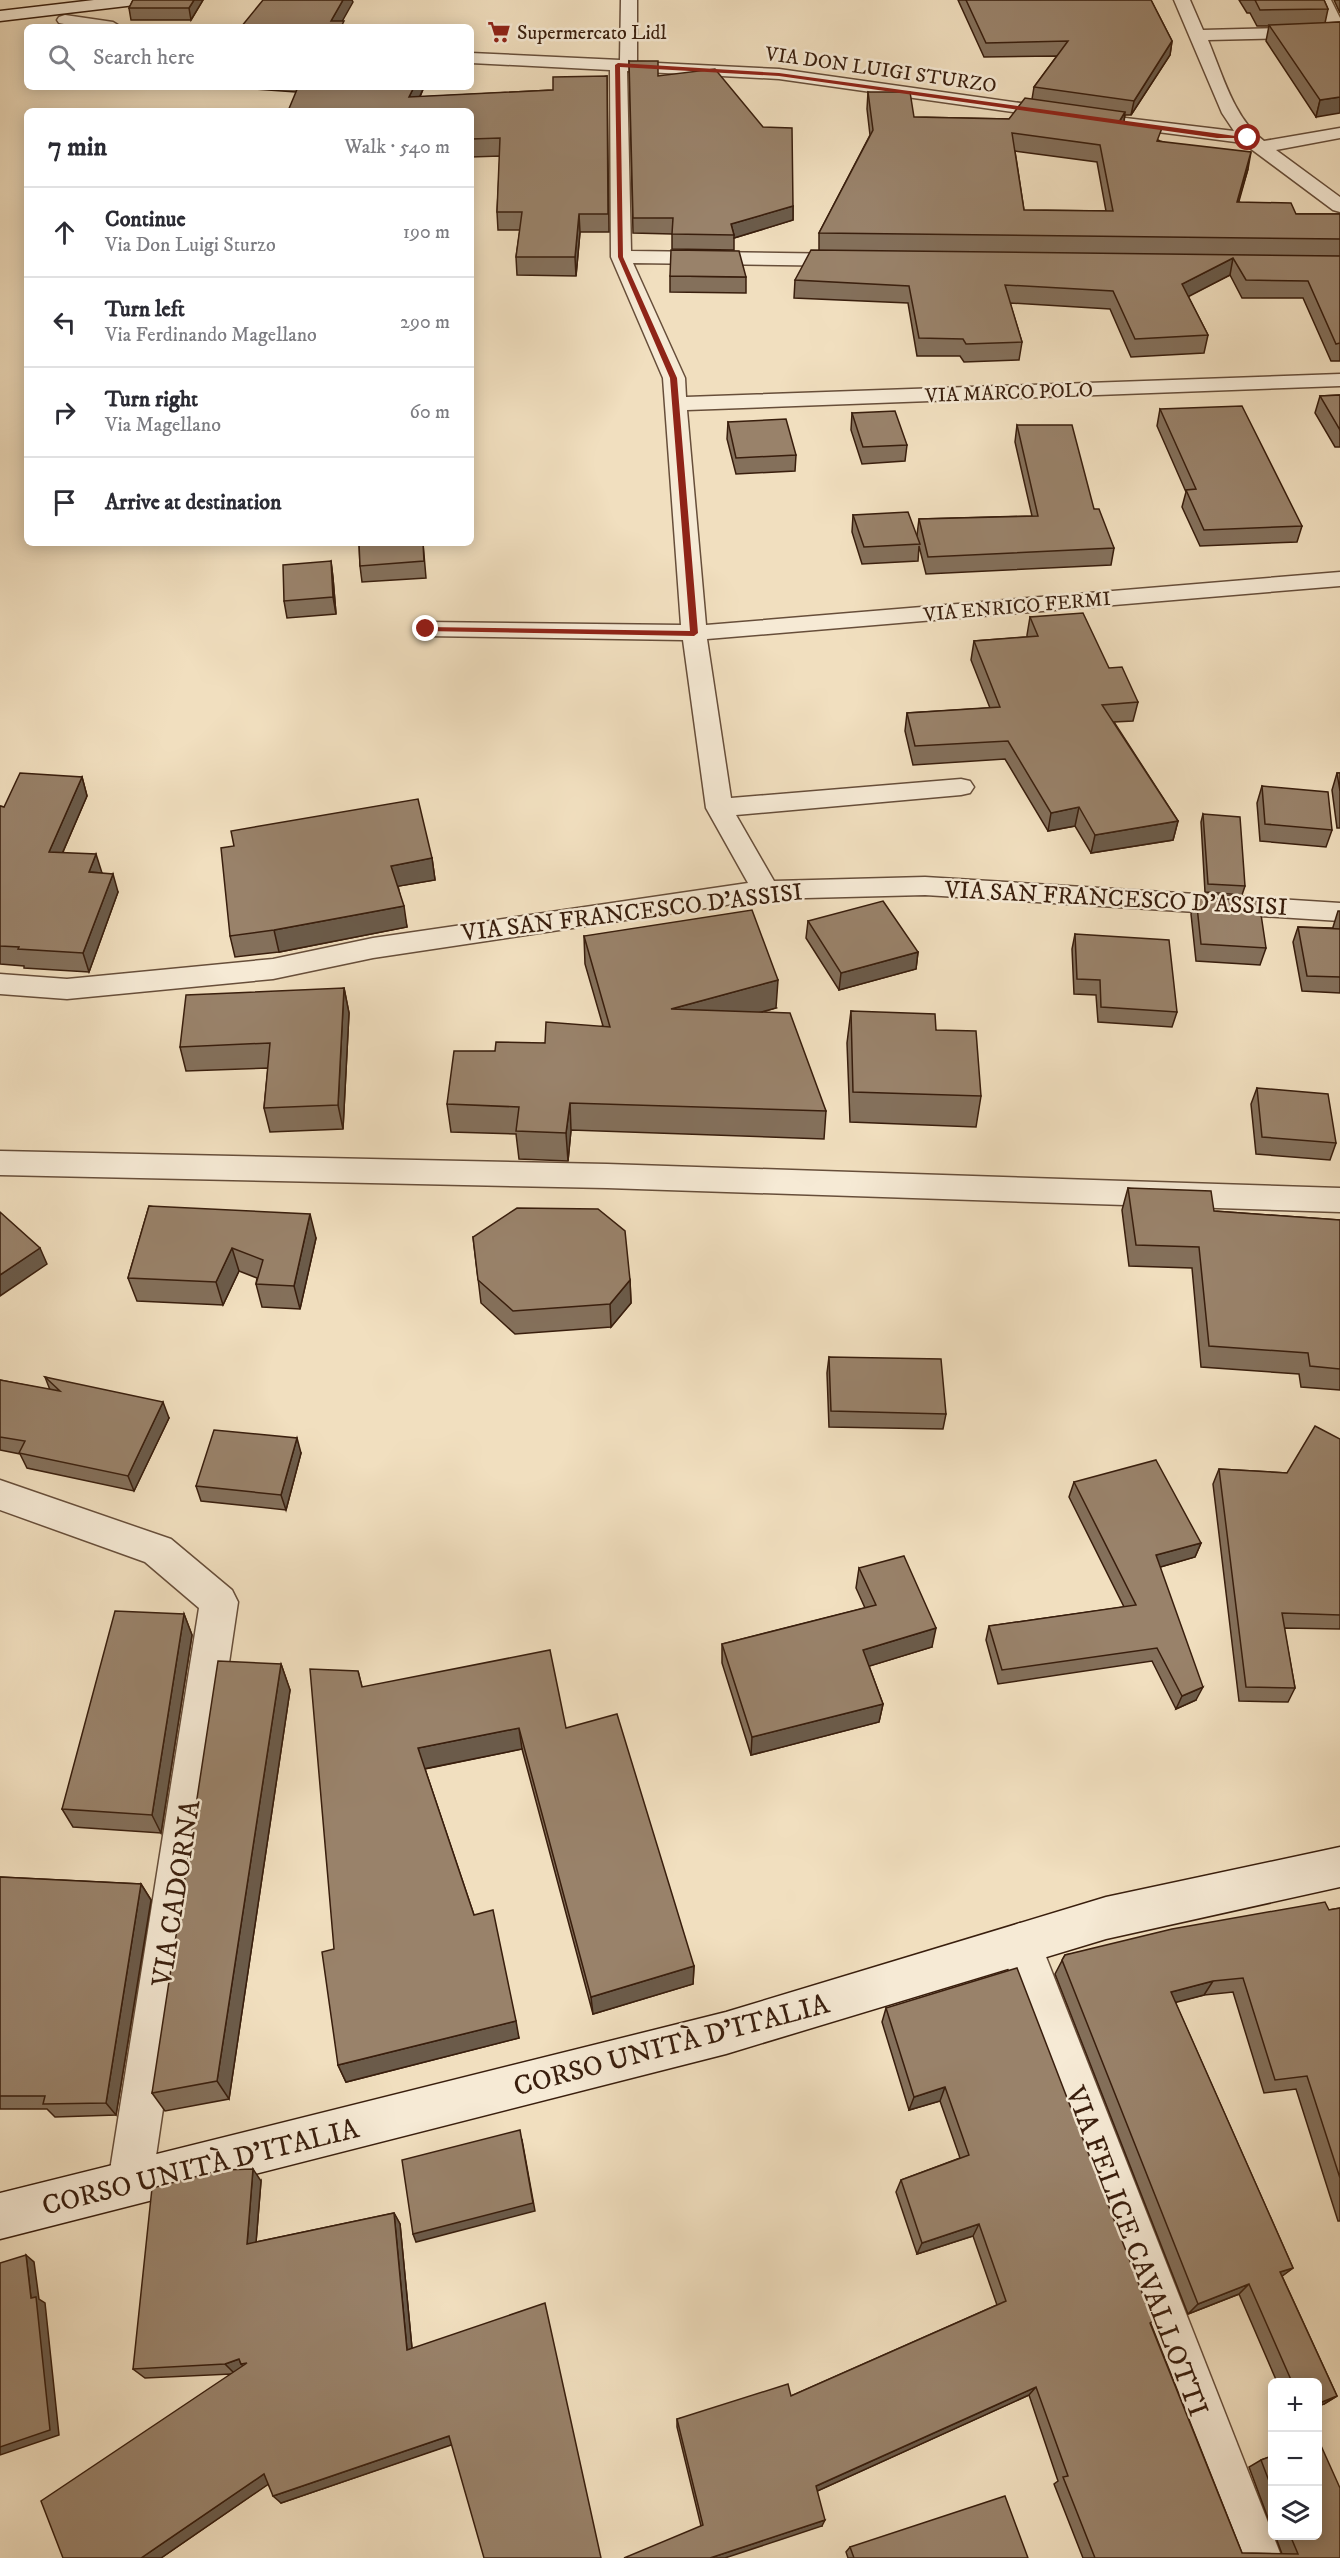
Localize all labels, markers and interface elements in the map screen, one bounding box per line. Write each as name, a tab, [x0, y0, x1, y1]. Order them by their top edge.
supermarket icon: Supermercato Lidl	[486, 19, 512, 45]
place label: Supermercato Lidl	[517, 21, 667, 46]
search box	[24, 24, 474, 90]
icon: search	[45, 41, 78, 74]
street label: VIA DON LUIGI STURZO	[763, 42, 998, 99]
text: Search here	[93, 44, 195, 71]
route start	[1234, 124, 1260, 150]
text: 7 min	[48, 131, 107, 164]
text: Walk · 540 m	[345, 135, 450, 160]
text: Continue	[105, 206, 186, 233]
icon: ahead	[48, 216, 81, 249]
text: 190 m	[403, 220, 450, 245]
text: Via Don Luigi Sturzo	[105, 233, 276, 258]
text: Turn left	[105, 296, 185, 323]
icon: left	[48, 306, 81, 339]
text: 290 m	[400, 310, 450, 335]
text: Via Ferdinando Magellano	[105, 323, 317, 348]
street label: VIA MARCO POLO	[924, 378, 1093, 409]
text: Turn right	[105, 386, 198, 413]
icon: right	[48, 396, 81, 429]
text: 60 m	[410, 400, 450, 425]
text: Via Magellano	[105, 413, 221, 438]
icon: arrive	[48, 486, 81, 519]
text: Arrive at destination	[105, 489, 282, 516]
street label: VIA ENRICO FERMI	[921, 587, 1112, 628]
route end	[412, 615, 438, 641]
street label: VIA SAN FRANCESCO D'ASSISI	[943, 875, 1288, 923]
street label: VIA SAN FRANCESCO D'ASSISI	[459, 877, 804, 949]
street label: VIA CADORNA	[144, 1796, 209, 1990]
street label: CORSO UNITÀ D'ITALIA	[510, 1985, 834, 2104]
street label: VIA FELICE CAVALLOTTI	[1057, 2081, 1216, 2422]
street label: CORSO UNITÀ D'ITALIA	[38, 2110, 364, 2224]
map controls	[1268, 2378, 1322, 2540]
button: +	[1268, 2378, 1322, 2432]
button: −	[1268, 2432, 1322, 2486]
button: layers	[1268, 2486, 1322, 2540]

